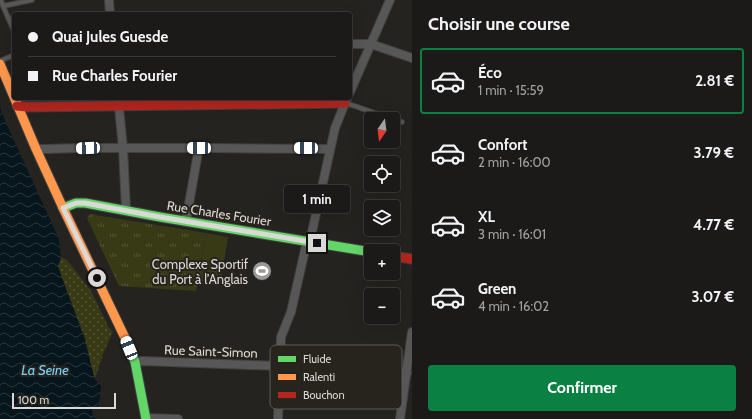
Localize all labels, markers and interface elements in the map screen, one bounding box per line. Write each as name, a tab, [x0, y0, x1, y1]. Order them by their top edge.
text: Choisir une course	[428, 13, 570, 35]
text: Quai Jules Guesde	[52, 28, 168, 46]
icon: car	[430, 63, 466, 99]
text: Éco	[478, 64, 502, 82]
text: Rue Charles Fourier	[52, 67, 177, 85]
text: 2.81 €	[695, 72, 734, 90]
text: 1 min · 15:59	[478, 82, 544, 98]
north arrow	[364, 112, 400, 148]
map controls	[364, 112, 400, 324]
icon: car	[430, 135, 466, 171]
text: Confort	[478, 136, 527, 154]
car	[76, 142, 100, 154]
car	[187, 142, 211, 154]
car	[294, 142, 318, 154]
text: 3.79 €	[694, 144, 734, 162]
text: 2 min · 16:00	[478, 154, 551, 170]
button: locate	[364, 156, 400, 192]
callout: 1 min	[284, 185, 350, 213]
text: 1 min	[302, 191, 332, 207]
street label: Rue Charles Fourier	[166, 197, 273, 229]
button: layers	[364, 200, 400, 236]
icon: car	[430, 207, 466, 243]
text: XL	[478, 208, 495, 226]
text: 4.77 €	[693, 216, 734, 234]
text: 3 min · 16:01	[478, 226, 546, 242]
route end	[308, 234, 326, 252]
button: +	[364, 244, 400, 280]
place label: Complexe Sportif du Port à l’Anglais	[152, 256, 249, 287]
sports icon: Complexe Sportif du Port à l’Anglais	[251, 260, 273, 282]
route start	[88, 269, 106, 287]
icon: car	[430, 279, 466, 315]
text: Green	[478, 280, 516, 298]
button: −	[364, 288, 400, 324]
text: 3.07 €	[691, 288, 734, 306]
text: 4 min · 16:02	[478, 298, 549, 314]
car	[119, 335, 139, 361]
street label: Rue Saint-Simon	[164, 341, 258, 361]
legend	[270, 345, 402, 409]
text: Fluide	[303, 352, 332, 366]
water label: La Seine	[21, 361, 69, 379]
button: Confirmer	[428, 365, 736, 411]
text: Ralenti	[303, 370, 335, 384]
text: Bouchon	[303, 388, 345, 402]
scale bar	[12, 391, 116, 410]
text: 100 m	[18, 393, 49, 407]

